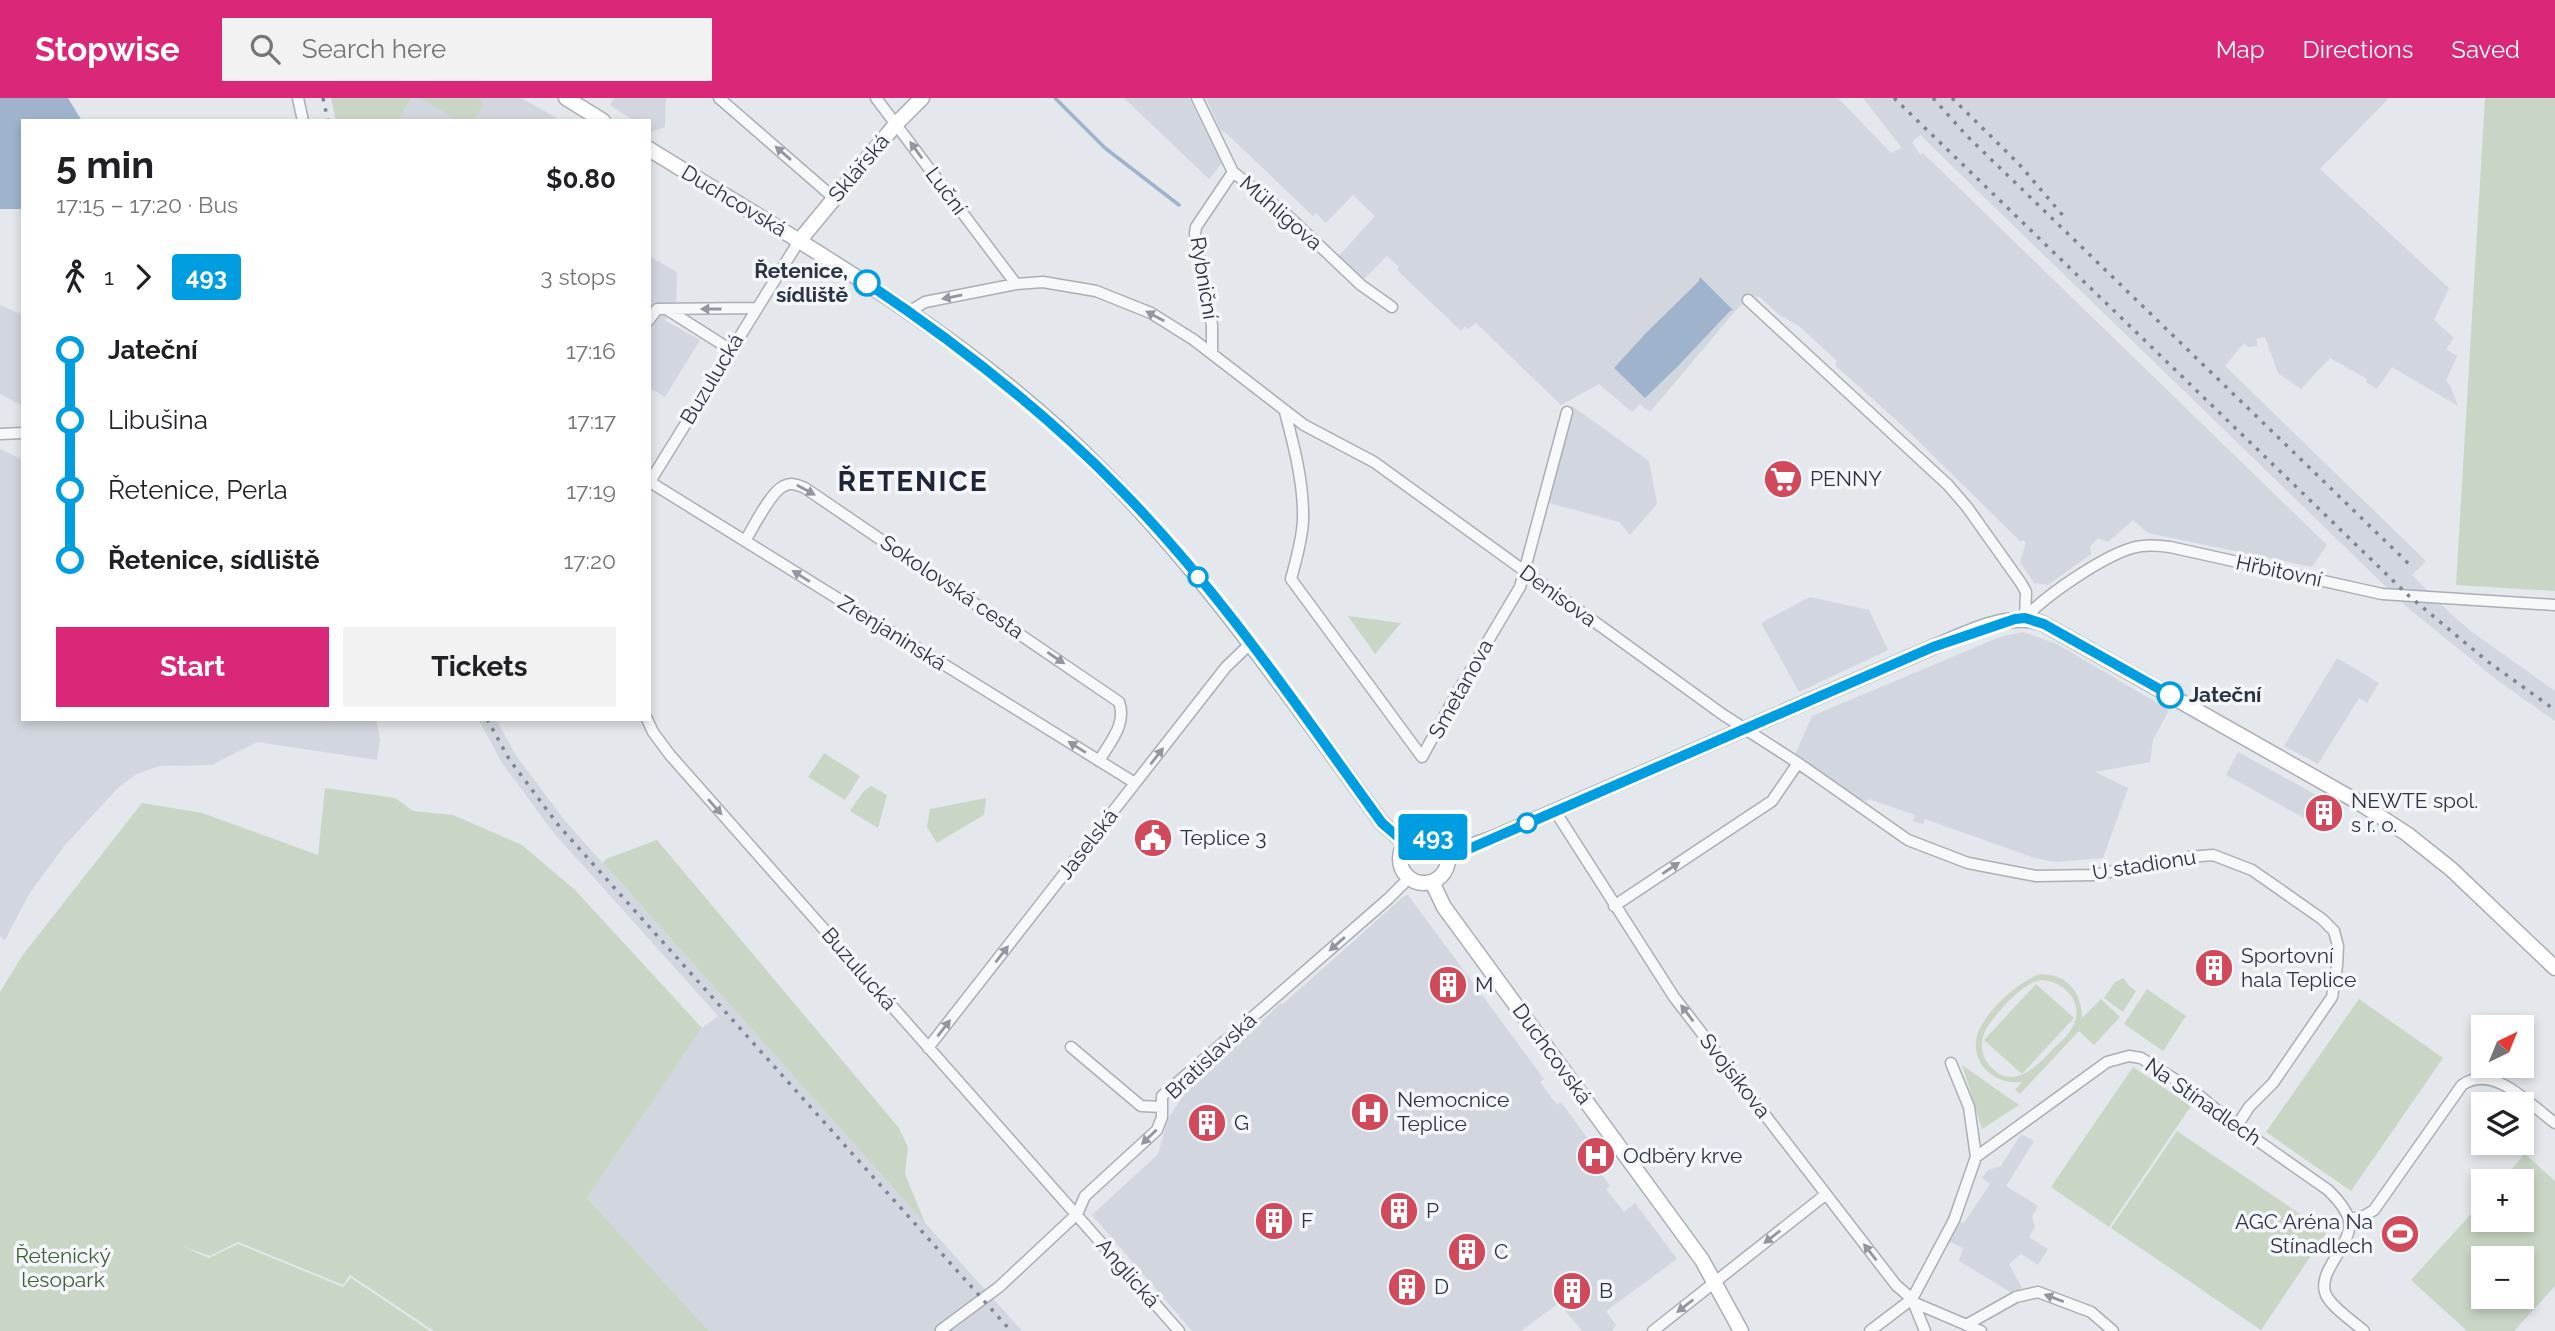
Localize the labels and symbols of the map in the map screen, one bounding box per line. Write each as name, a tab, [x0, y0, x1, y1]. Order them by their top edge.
street label: Sklářská	[823, 129, 894, 207]
one-way arrow	[909, 142, 924, 160]
one-way arrow	[774, 146, 791, 161]
street label: Duchcovská	[677, 159, 791, 242]
street label: Luční	[920, 162, 973, 220]
street label: Mühligova	[1235, 170, 1328, 255]
street label: Rybniční	[1186, 235, 1223, 321]
place label: Řetenice, sídliště	[754, 258, 848, 307]
marker: Řetenice, sídliště	[854, 270, 880, 296]
one-way arrow	[941, 292, 963, 303]
one-way arrow	[700, 303, 722, 314]
one-way arrow	[1146, 310, 1165, 322]
street label: Buzulucká	[675, 329, 748, 429]
supermarket icon: PENNY	[1762, 458, 1804, 500]
district label: ŘETENICE	[837, 465, 989, 498]
place label: PENNY	[1810, 466, 1882, 491]
one-way arrow	[797, 484, 816, 496]
street label: Sokolovská cesta	[876, 529, 1029, 644]
street label: Hřbitovní	[2234, 549, 2325, 592]
street label: Denisova	[1515, 559, 1602, 632]
unlabelled marker	[1188, 567, 1208, 587]
one-way arrow	[791, 569, 810, 582]
street label: Zrenjaninská	[834, 590, 951, 676]
street label: Smetanova	[1423, 635, 1498, 743]
one-way arrow	[1046, 651, 1066, 664]
marker: Jateční	[2157, 682, 2183, 708]
place label: Jateční	[2189, 682, 2262, 707]
one-way arrow	[1068, 741, 1087, 754]
one-way arrow	[1149, 747, 1164, 765]
place label: NEWTE spol. s r. o.	[2351, 788, 2478, 837]
building icon: NEWTE spol. s r. o.	[2303, 792, 2345, 834]
one-way arrow	[707, 798, 723, 815]
street label: Jaselská	[1052, 804, 1123, 884]
unlabelled marker	[1517, 813, 1537, 833]
line badge: 493	[1393, 814, 1473, 860]
public building icon: Teplice 3	[1132, 817, 1174, 859]
place label: Teplice 3	[1180, 825, 1266, 850]
street label: U stadionu	[2090, 844, 2198, 885]
one-way arrow	[1662, 861, 1680, 875]
street label: Buzulucká	[817, 922, 902, 1015]
one-way arrow	[1328, 936, 1345, 951]
place label: Sportovní hala Teplice	[2241, 943, 2356, 992]
one-way arrow	[994, 946, 1009, 964]
building icon: Sportovní hala Teplice	[2193, 947, 2235, 989]
building icon: M	[1427, 964, 1469, 1006]
place label: M	[1475, 972, 1493, 997]
street label: Duchcovská	[1507, 998, 1597, 1109]
one-way arrow	[1679, 1005, 1694, 1023]
street label: Bratislavská	[1160, 1007, 1261, 1104]
north arrow	[2471, 1015, 2534, 1078]
one-way arrow	[936, 1020, 951, 1037]
street label: Svojsíkova	[1695, 1029, 1776, 1123]
street label: Na Stínadlech	[2141, 1052, 2266, 1151]
place label: Nemocnice Teplice	[1397, 1087, 1509, 1136]
hospital icon: Nemocnice Teplice	[1349, 1091, 1391, 1133]
building icon: G	[1186, 1102, 1228, 1144]
place label: G	[1234, 1110, 1249, 1135]
one-way arrow	[1140, 1128, 1157, 1145]
hospital icon: Odběry krve	[1575, 1135, 1617, 1177]
place label: Odběry krve	[1623, 1143, 1742, 1168]
building icon: P	[1378, 1190, 1420, 1232]
place label: P	[1426, 1198, 1439, 1223]
building icon: F	[1253, 1200, 1295, 1242]
place label: F	[1301, 1208, 1313, 1233]
place label: AGC Aréna Na Stínadlech	[2235, 1209, 2373, 1258]
sports icon: AGC Aréna Na Stínadlech	[2379, 1213, 2421, 1255]
one-way arrow	[1763, 1229, 1781, 1244]
building icon: C	[1446, 1231, 1488, 1273]
street label: Anglická	[1091, 1233, 1165, 1312]
place label: C	[1494, 1239, 1508, 1264]
park label: Řetenický lesopark	[15, 1243, 111, 1292]
one-way arrow	[1864, 1243, 1878, 1261]
building icon: D	[1386, 1266, 1428, 1308]
building icon: B	[1551, 1270, 1593, 1312]
place label: D	[1434, 1274, 1449, 1299]
place label: B	[1599, 1278, 1613, 1303]
one-way arrow	[2043, 1293, 2064, 1304]
one-way arrow	[1676, 1299, 1694, 1314]

